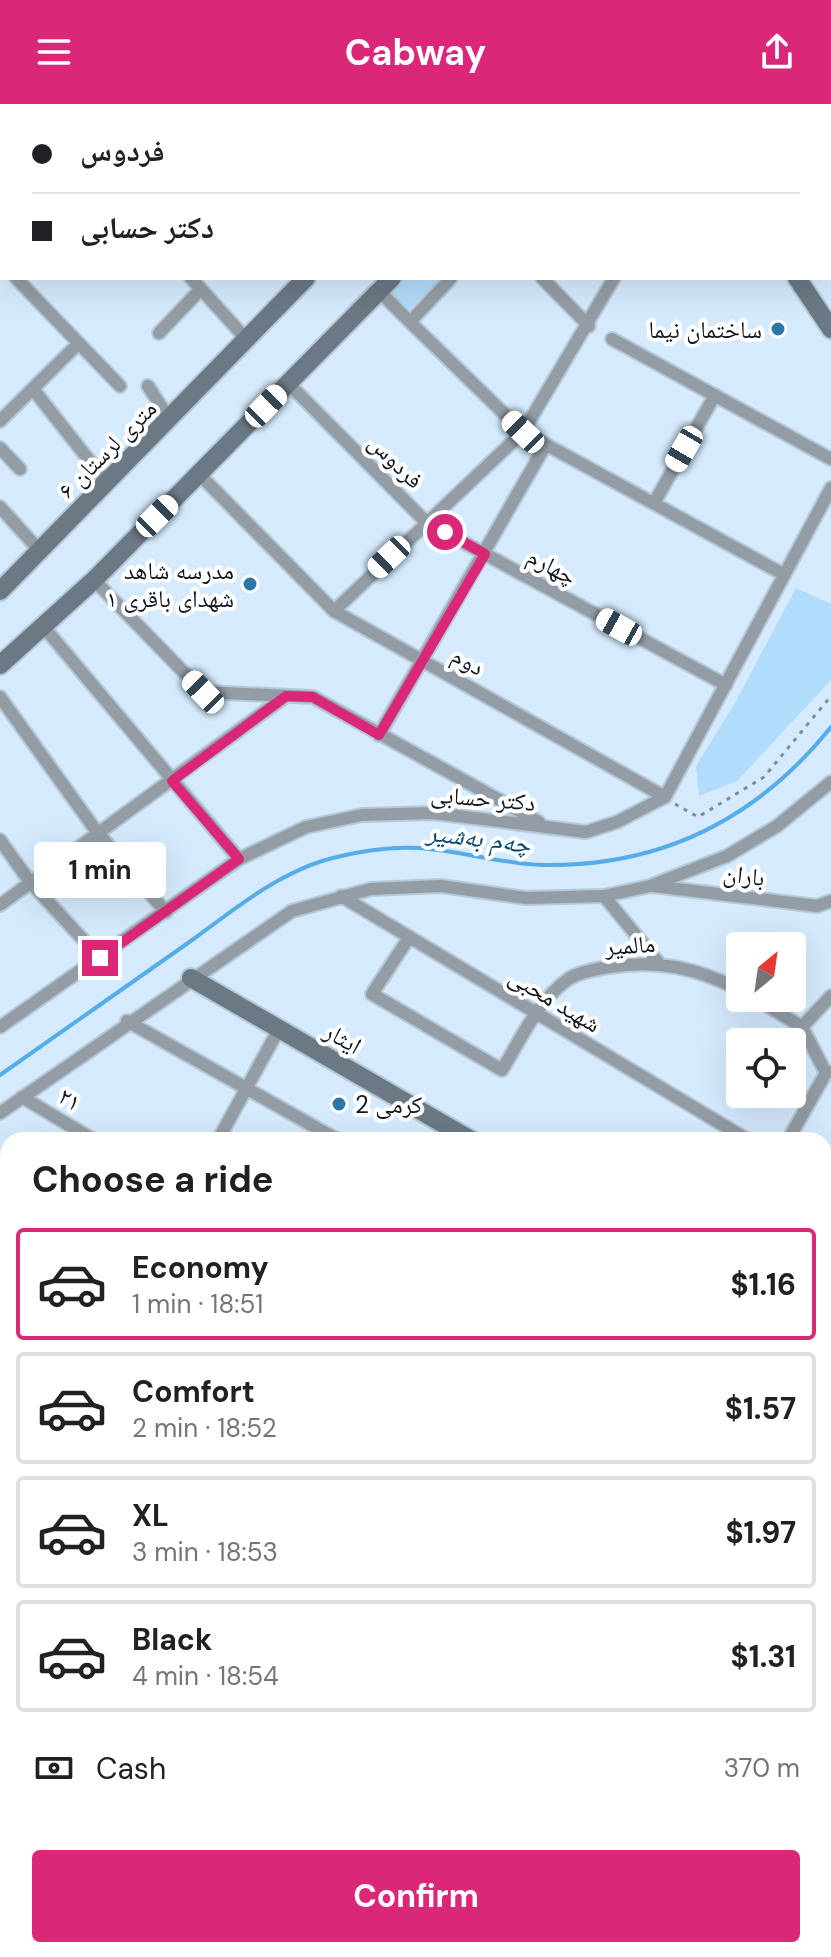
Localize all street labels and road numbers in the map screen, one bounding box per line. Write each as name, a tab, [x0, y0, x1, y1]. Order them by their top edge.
street label: ۶ متری لرستان	[51, 393, 163, 505]
street label: فردوس	[362, 427, 430, 495]
street label: چهارم	[522, 540, 582, 593]
street label: دوم	[446, 639, 490, 683]
street label: دکتر حسابی	[429, 778, 537, 818]
street label: باران	[721, 857, 767, 893]
street label: مالمیر	[603, 928, 656, 962]
street label: شهید محبی	[503, 961, 607, 1039]
street label: ایثار	[318, 1015, 367, 1061]
street label: ۲۱	[53, 1080, 87, 1118]

